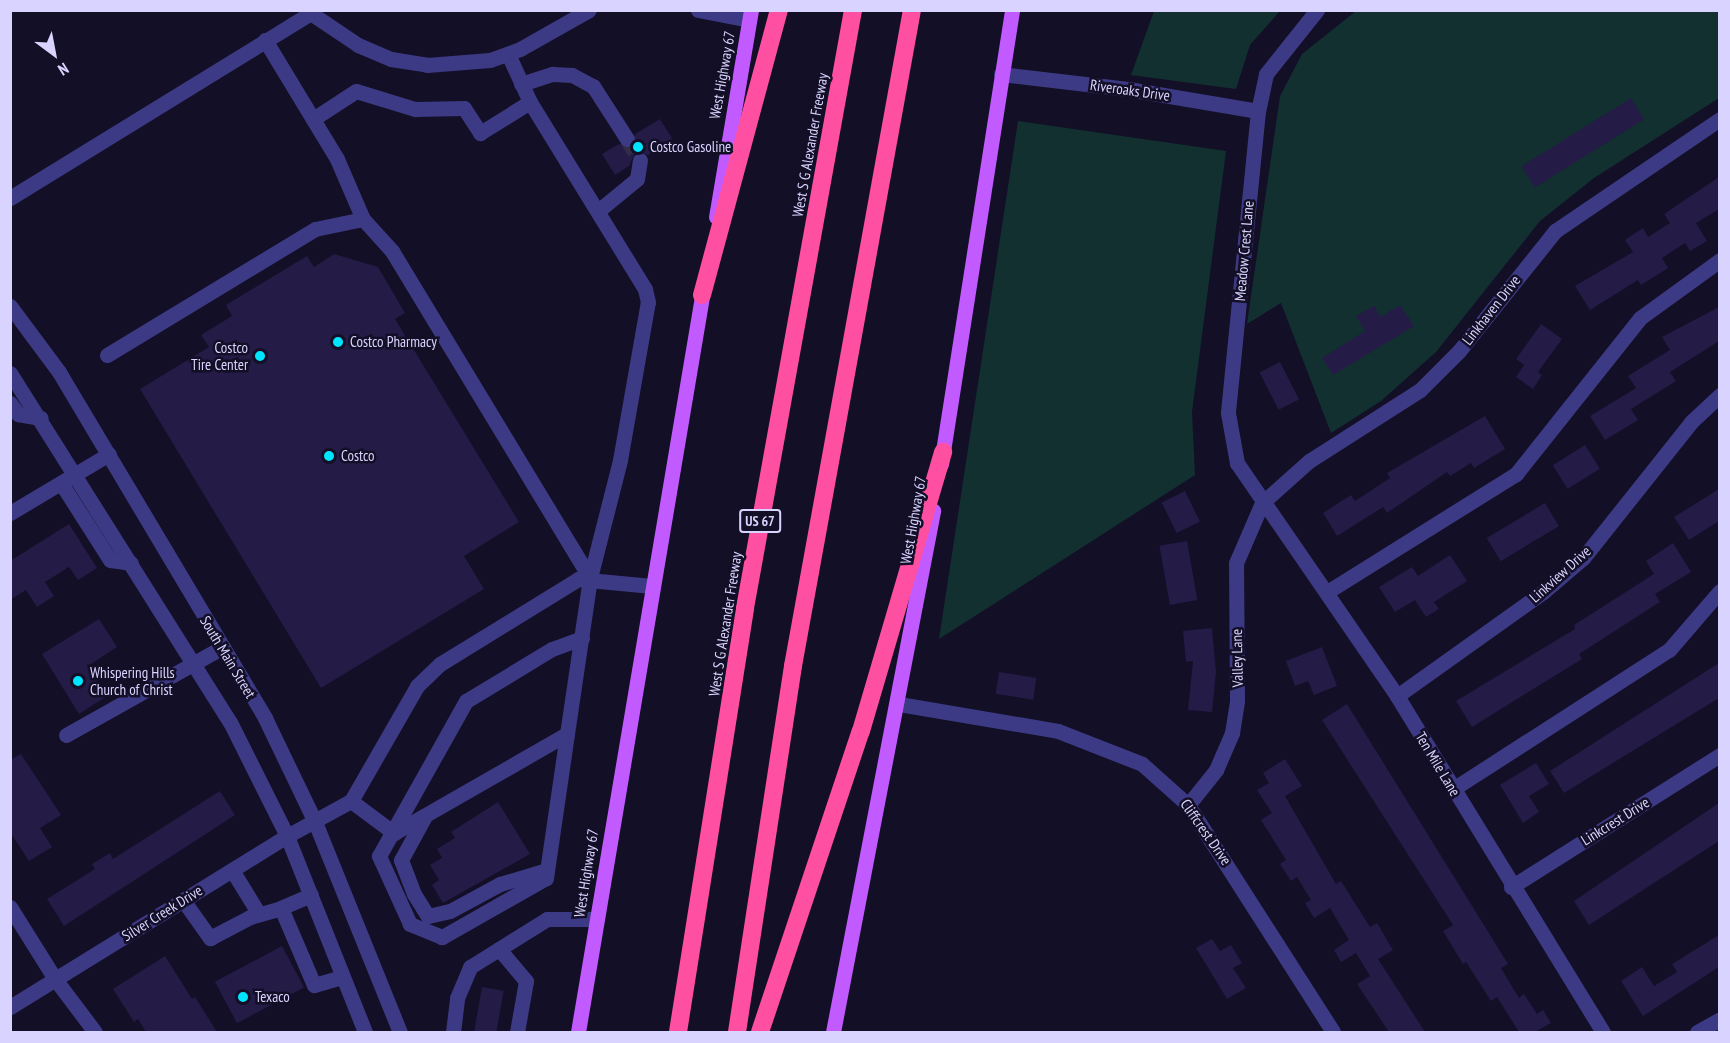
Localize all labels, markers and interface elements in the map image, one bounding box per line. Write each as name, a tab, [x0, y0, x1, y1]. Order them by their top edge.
north arrow	[24, 24, 84, 84]
street label: West Highway 67	[705, 29, 739, 121]
text: N	[55, 58, 73, 80]
street label: West S G Alexander Freeway	[788, 71, 832, 219]
street label: Riveroaks Drive	[1089, 75, 1171, 105]
place label: Costco Gasoline	[650, 138, 731, 156]
marker: Costco Gasoline	[631, 140, 645, 154]
street label: Meadow Crest Lane	[1231, 200, 1257, 302]
street label: Linkhaven Drive	[1458, 272, 1524, 348]
place label: Costco Pharmacy	[350, 333, 437, 351]
marker: Costco Pharmacy	[331, 335, 345, 349]
place label: Costco Tire Center	[191, 338, 248, 373]
marker: Costco Tire Center	[253, 349, 267, 363]
place label: Costco	[341, 447, 375, 465]
marker: Costco	[322, 449, 336, 463]
street label: West Highway 67	[896, 474, 930, 566]
road number: US 67	[739, 510, 781, 532]
street label: Linkview Drive	[1526, 542, 1594, 606]
street label: West S G Alexander Freeway	[705, 550, 745, 698]
street label: South Main Street	[196, 613, 260, 701]
street label: Valley Lane	[1227, 628, 1247, 688]
place label: Whispering Hills Church of Christ	[90, 663, 175, 698]
marker: Whispering Hills Church of Christ	[71, 674, 85, 688]
street label: Ten Mile Lane	[1412, 729, 1464, 799]
street label: Linkcrest Drive	[1578, 793, 1652, 849]
street label: Cliffcrest Drive	[1177, 796, 1235, 868]
street label: West Highway 67	[570, 827, 602, 919]
street label: Silver Creek Drive	[118, 881, 206, 945]
place label: Texaco	[255, 988, 290, 1006]
marker: Texaco	[236, 990, 250, 1004]

